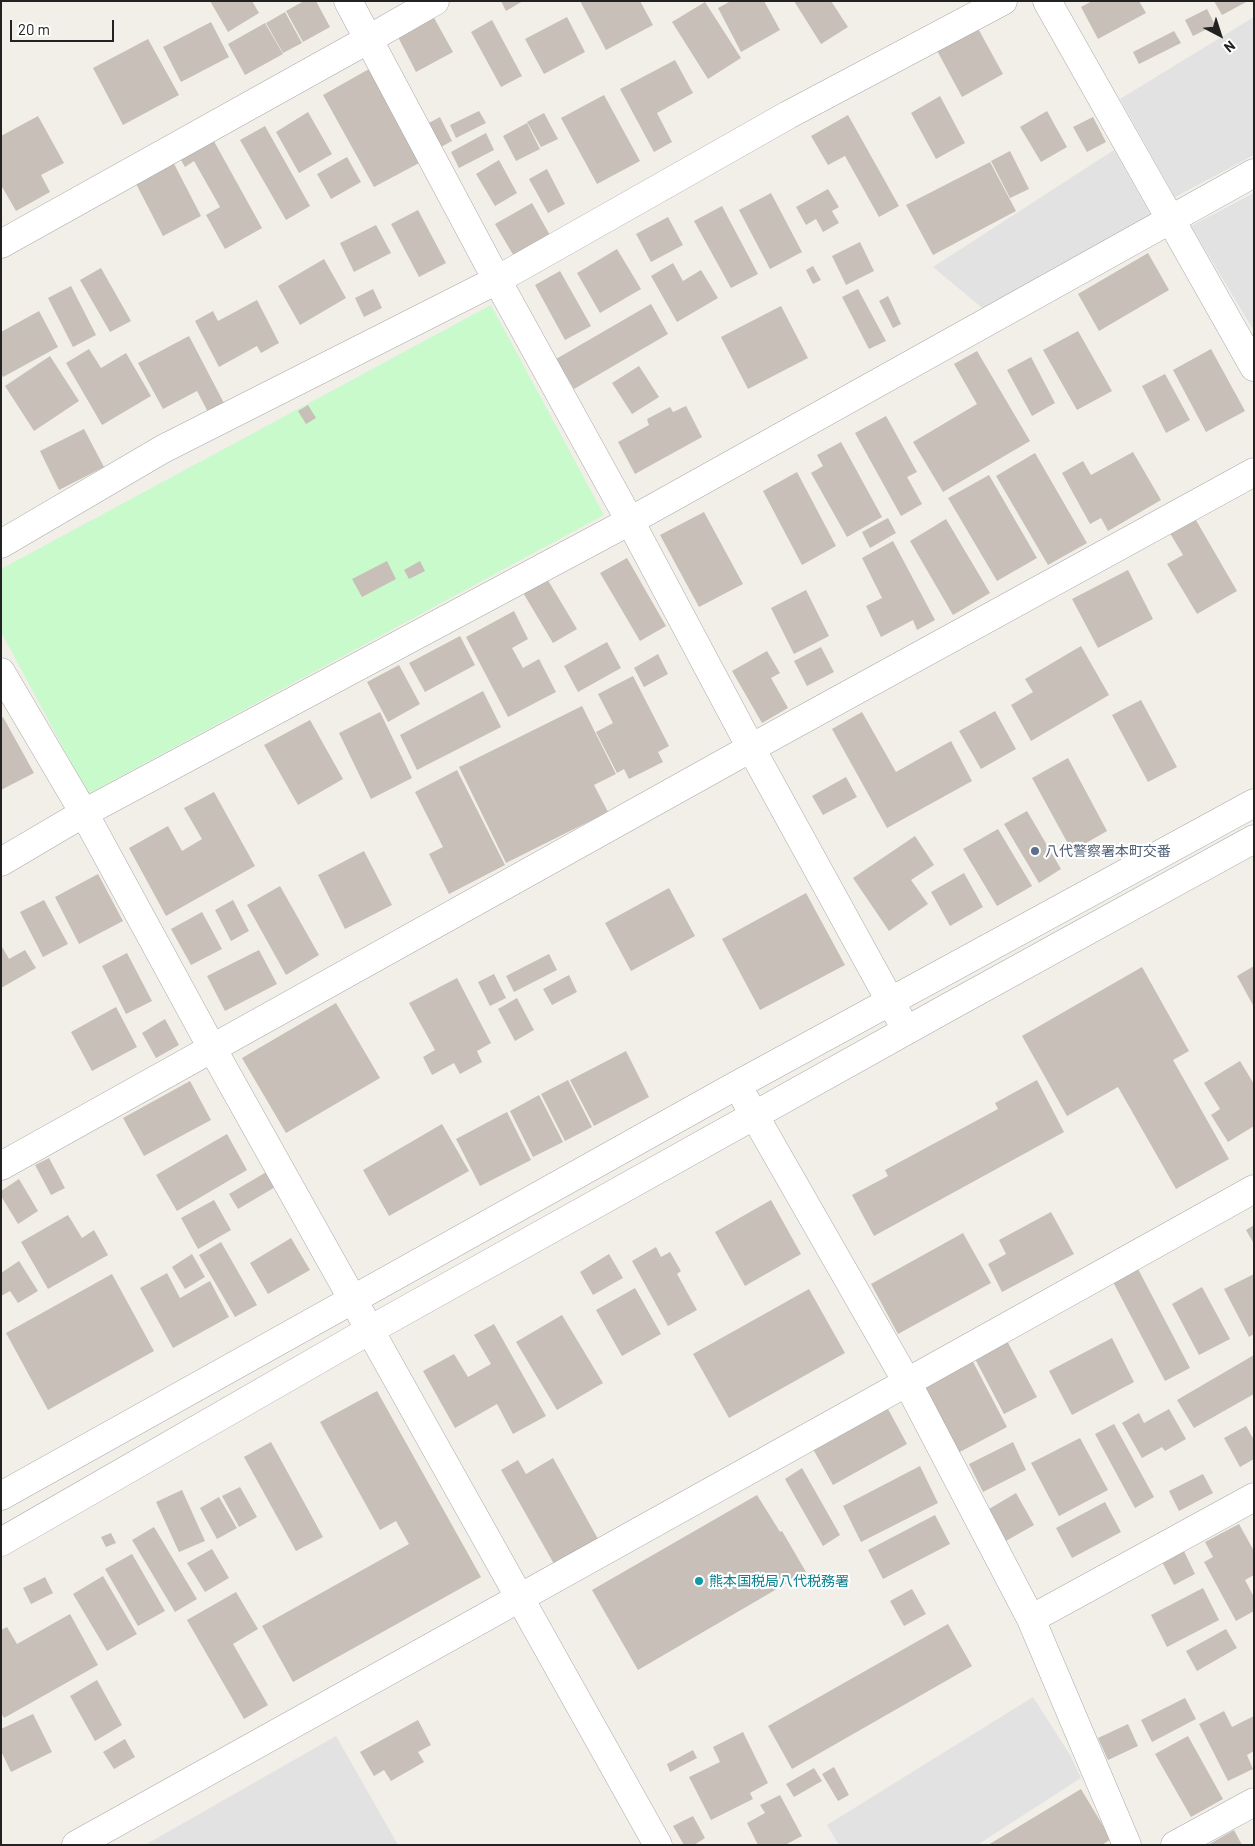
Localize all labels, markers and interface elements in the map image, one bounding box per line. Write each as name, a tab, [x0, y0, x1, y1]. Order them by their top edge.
scale bar	[12, 10, 116, 42]
north arrow	[1195, 10, 1245, 60]
text: 20 m	[18, 20, 50, 38]
text: N	[1221, 37, 1239, 56]
place label: 八代警察署本町交番	[1045, 843, 1171, 859]
marker: 八代警察署本町交番	[1029, 845, 1041, 857]
place label: 熊本国税局八代税務署	[709, 1573, 849, 1589]
marker: 熊本国税局八代税務署	[693, 1575, 705, 1587]

